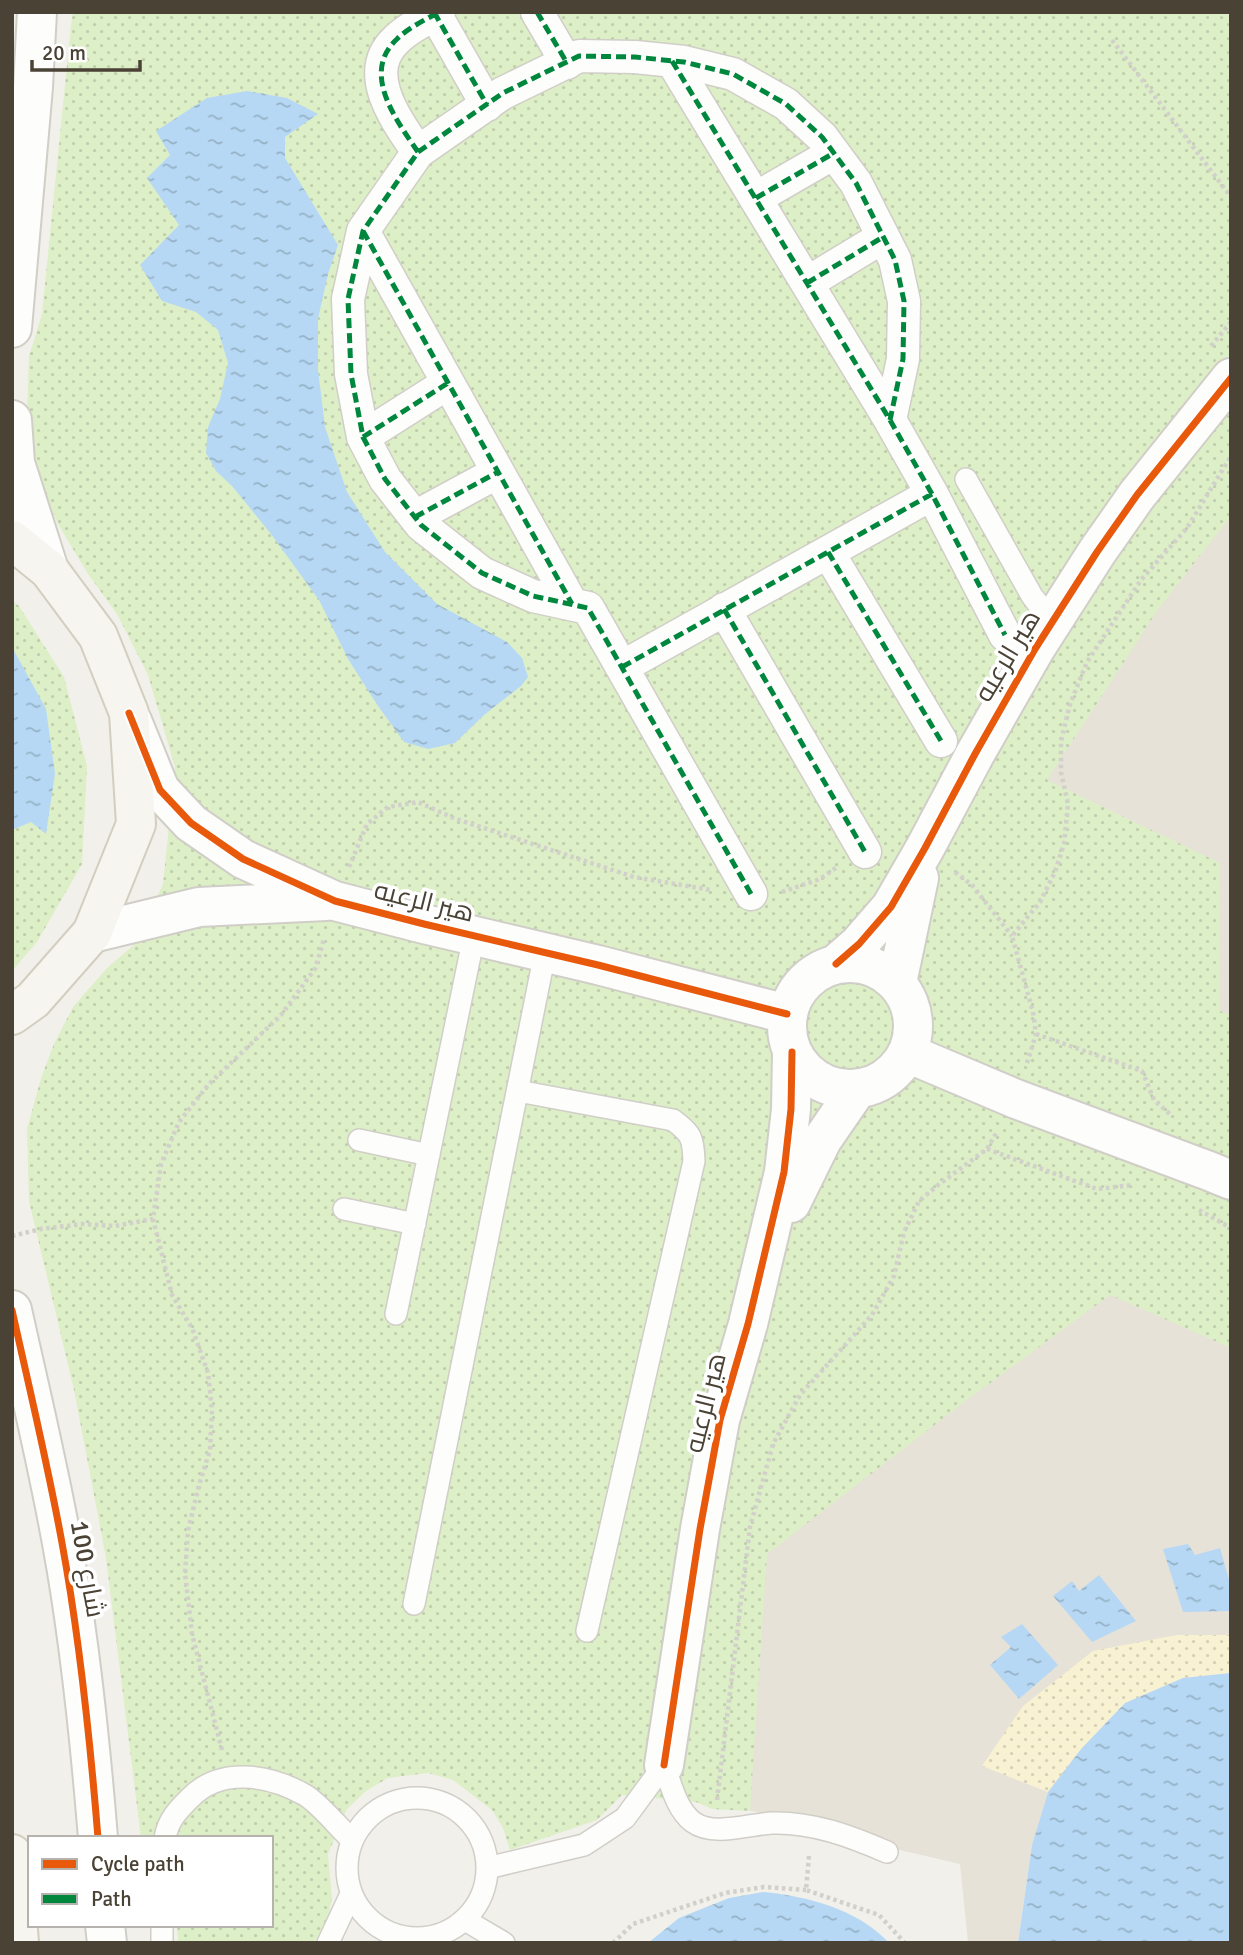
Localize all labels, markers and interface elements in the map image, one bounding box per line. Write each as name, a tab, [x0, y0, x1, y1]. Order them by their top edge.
scale bar	[32, 28, 140, 72]
text: 20 m	[42, 40, 86, 66]
street label: هير الرعيه	[968, 604, 1048, 708]
street label: هير الرعيه	[371, 874, 477, 930]
street label: هير الرعيه	[678, 1350, 734, 1456]
street label: شارع 100	[63, 1518, 111, 1620]
legend	[28, 1836, 273, 1927]
text: Cycle path	[91, 1851, 185, 1877]
text: Path	[91, 1886, 132, 1912]

